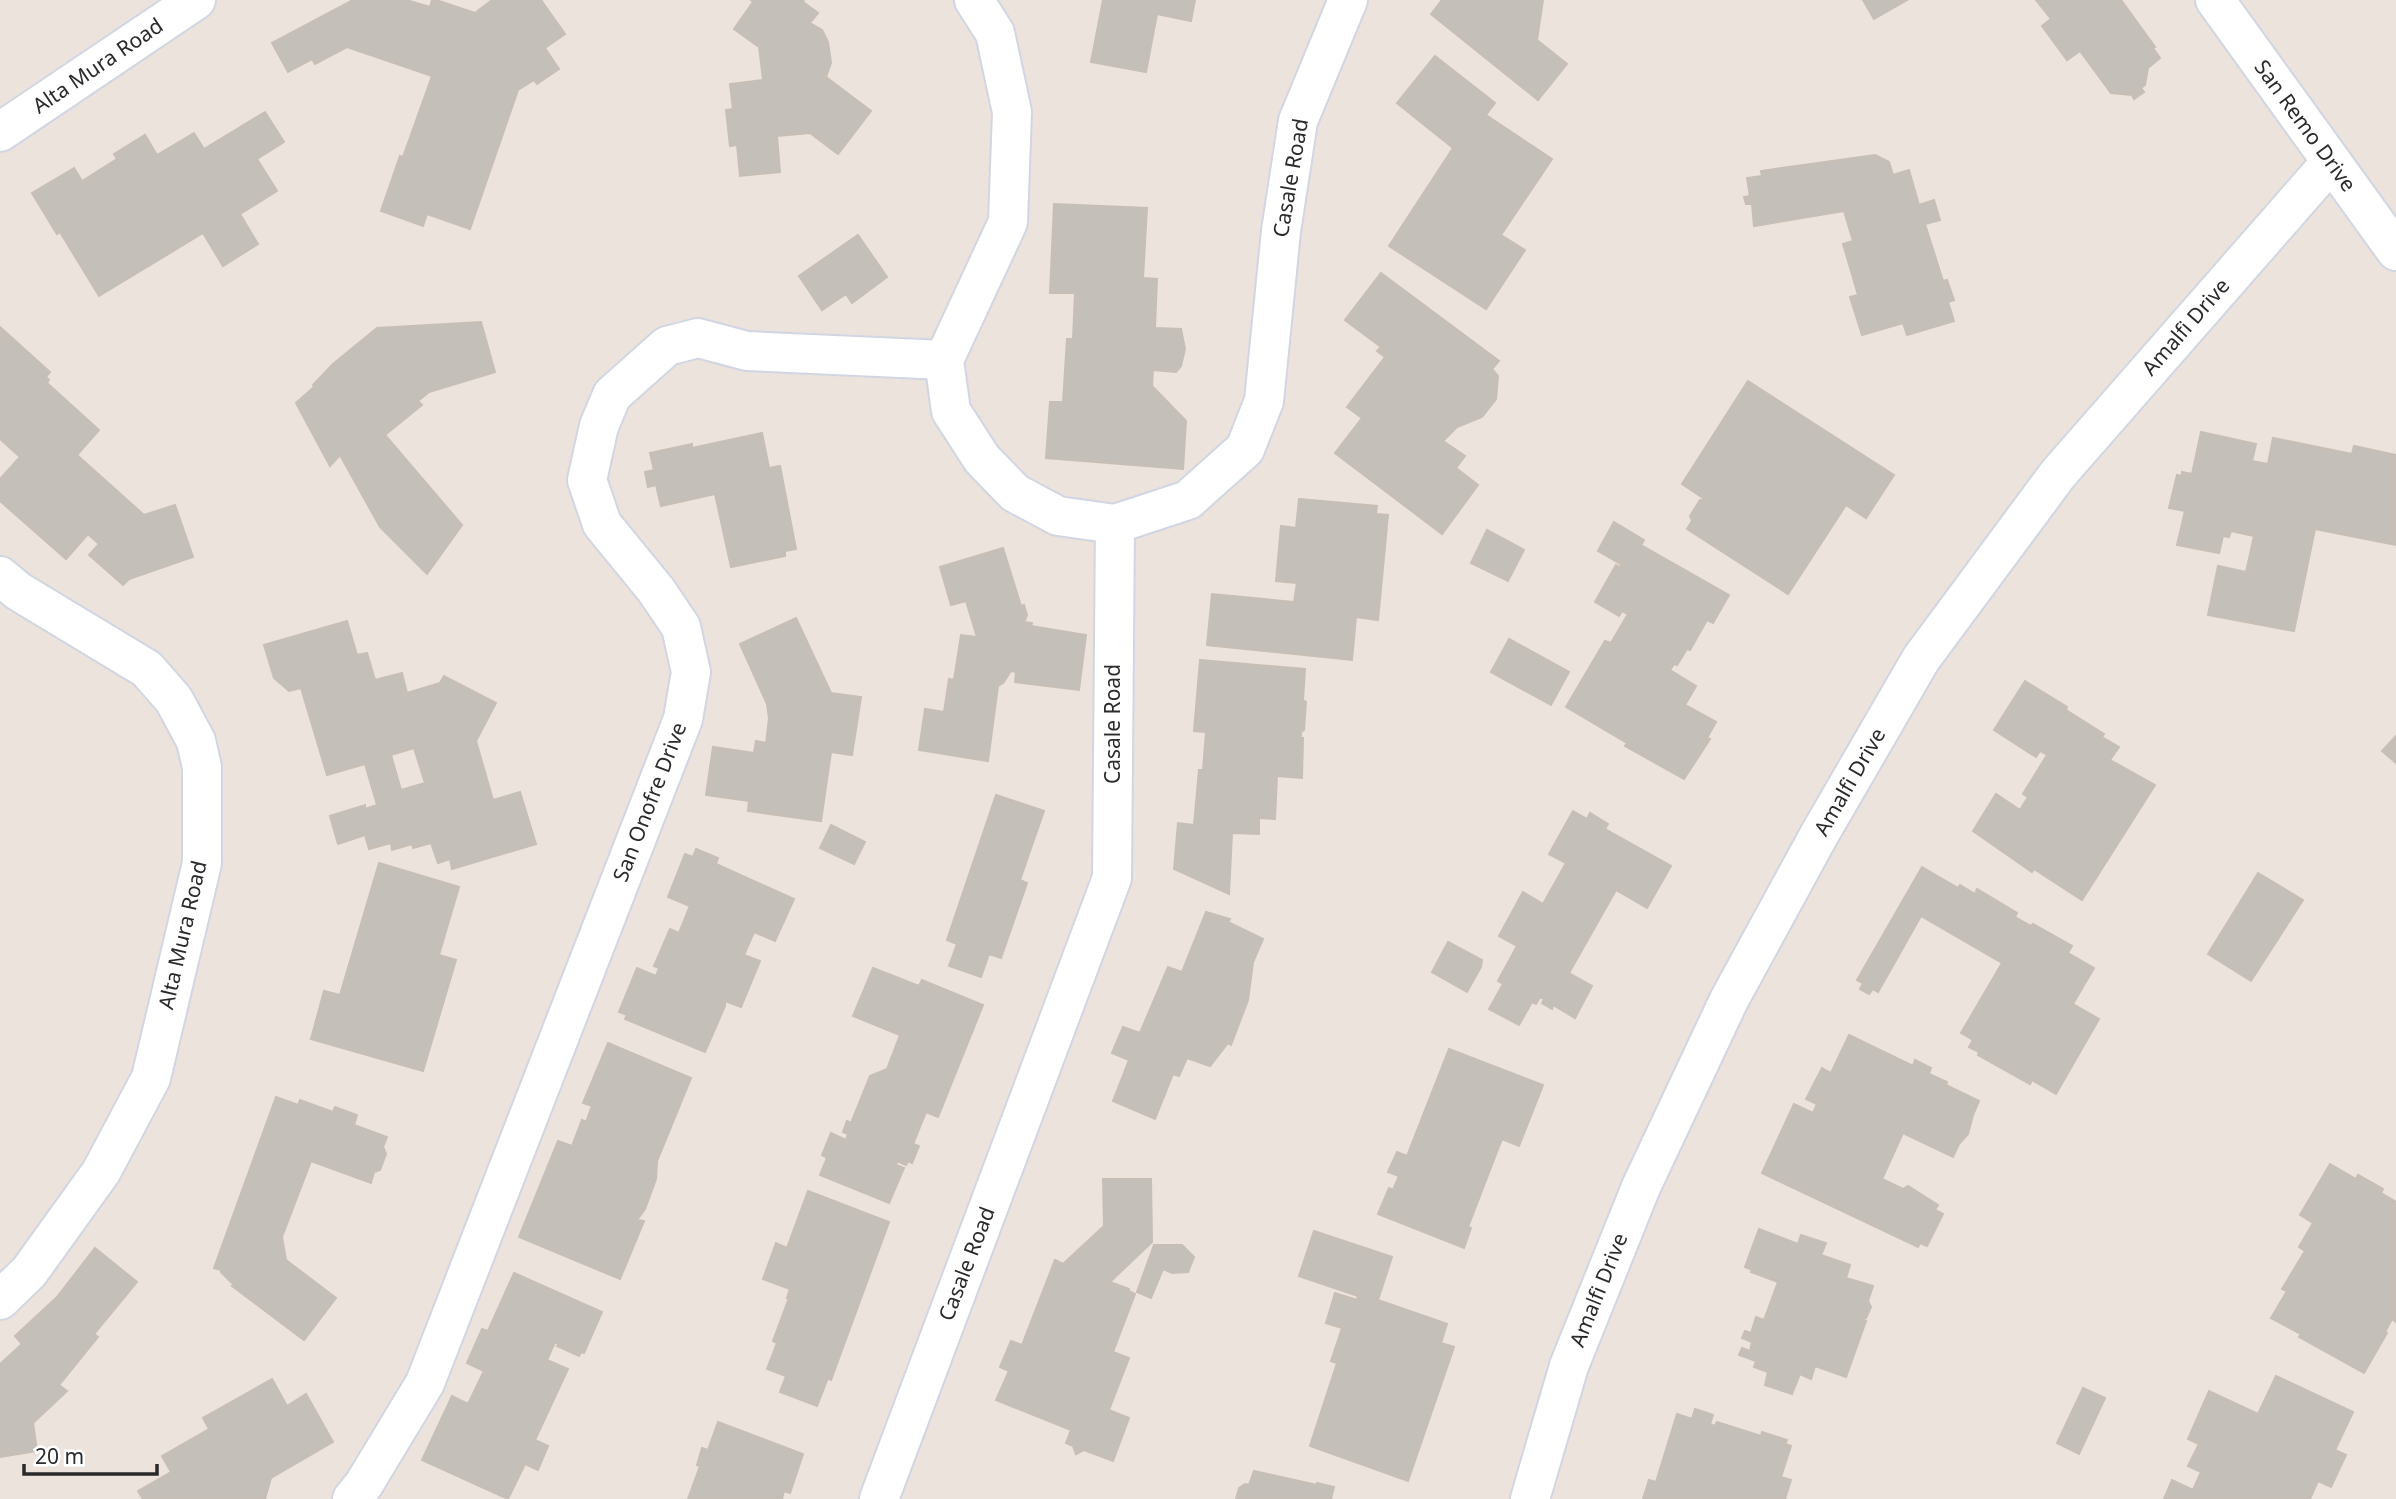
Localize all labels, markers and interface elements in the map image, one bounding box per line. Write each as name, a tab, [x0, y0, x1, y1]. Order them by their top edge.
street label: Alta Mura Road	[27, 11, 168, 119]
street label: San Remo Drive	[2249, 54, 2363, 197]
street label: Casale Road	[1266, 116, 1314, 239]
street label: Amalfi Drive	[2135, 272, 2235, 381]
street label: Casale Road	[1098, 664, 1126, 784]
street label: San Onofre Drive	[606, 718, 692, 885]
street label: Amalfi Drive	[1807, 722, 1891, 841]
street label: Alta Mura Road	[151, 858, 213, 1012]
street label: Casale Road	[931, 1203, 1001, 1325]
street label: Amalfi Drive	[1563, 1229, 1634, 1351]
scale bar	[24, 1432, 158, 1476]
text: 20 m	[35, 1442, 84, 1470]

